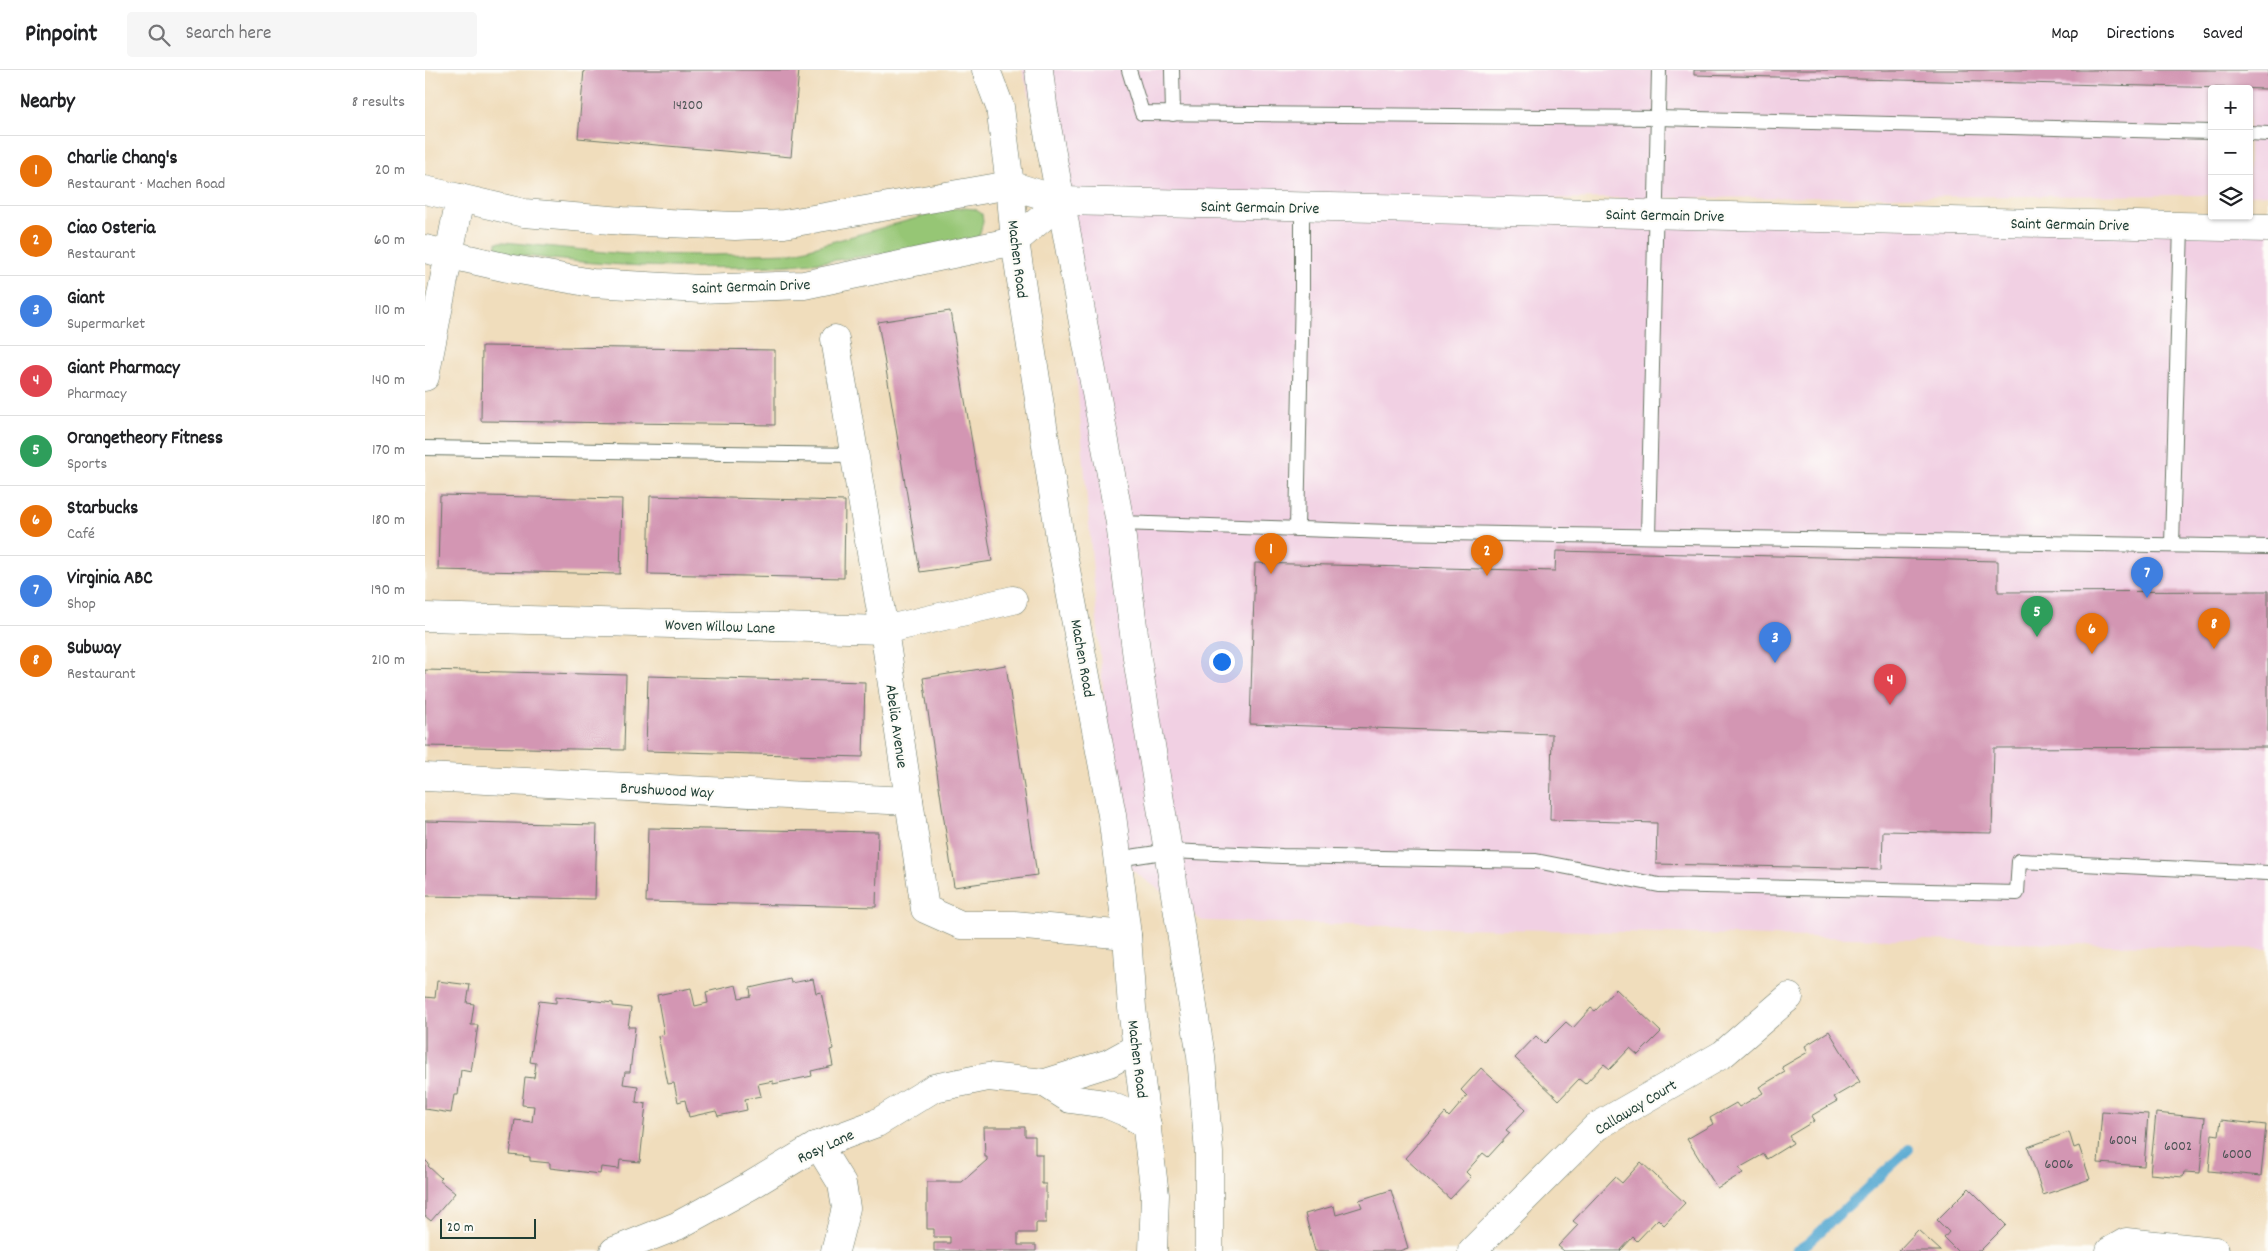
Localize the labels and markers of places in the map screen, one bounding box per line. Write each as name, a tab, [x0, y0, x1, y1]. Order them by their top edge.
pin: 1	[1255, 533, 1287, 574]
pin: 2	[1471, 535, 1503, 576]
pin: 7	[2131, 557, 2163, 598]
pin: 5	[2021, 596, 2053, 637]
pin: 8	[2198, 608, 2230, 649]
pin: 6	[2076, 613, 2108, 654]
pin: 3	[1759, 622, 1791, 663]
pin: 4	[1874, 664, 1906, 705]

